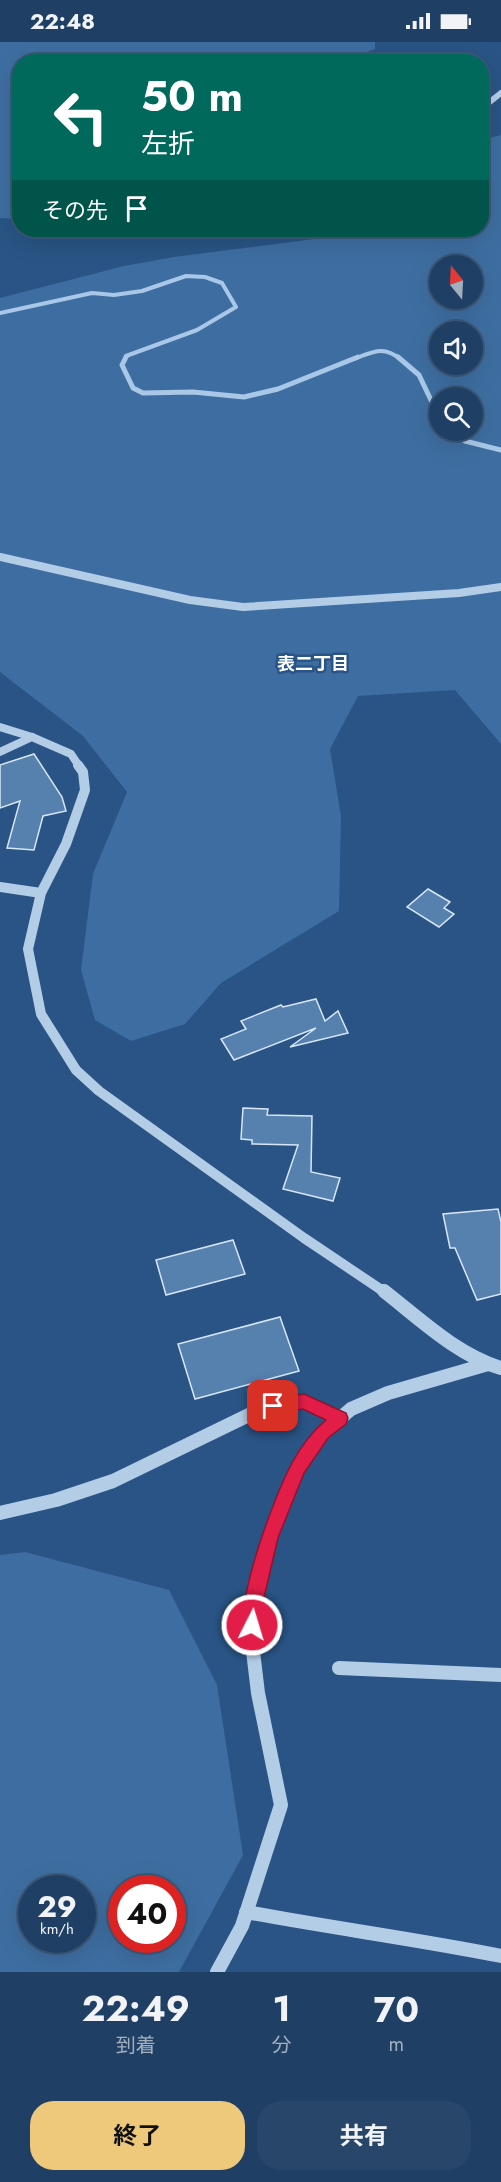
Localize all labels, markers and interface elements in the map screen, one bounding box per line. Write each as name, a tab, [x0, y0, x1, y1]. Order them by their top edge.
text: 22:48	[30, 5, 95, 37]
text: 50 m	[141, 66, 243, 127]
icon: left	[42, 78, 120, 156]
text: 左折	[141, 124, 195, 163]
icon: arrive	[120, 192, 153, 225]
text: その先	[42, 194, 108, 226]
north arrow	[429, 255, 483, 309]
map controls	[429, 255, 483, 441]
button: sound	[429, 321, 483, 375]
button: search	[429, 387, 483, 441]
district label: 表二丁目	[277, 651, 349, 677]
pin	[247, 1380, 298, 1431]
icon: arrive	[256, 1389, 289, 1422]
position arrow	[220, 1593, 284, 1657]
speed limit sign: 40	[108, 1875, 186, 1953]
text: 29	[37, 1885, 77, 1928]
text: km/h	[40, 1918, 74, 1940]
text: 22:49	[82, 1982, 190, 2034]
text: 1	[273, 1982, 291, 2034]
text: 70	[374, 1983, 419, 2035]
text: m	[389, 2030, 404, 2059]
text: 到着	[116, 2031, 156, 2060]
text: 分	[272, 2031, 292, 2060]
button: 終了	[30, 2101, 245, 2170]
button: 共有	[257, 2101, 471, 2170]

